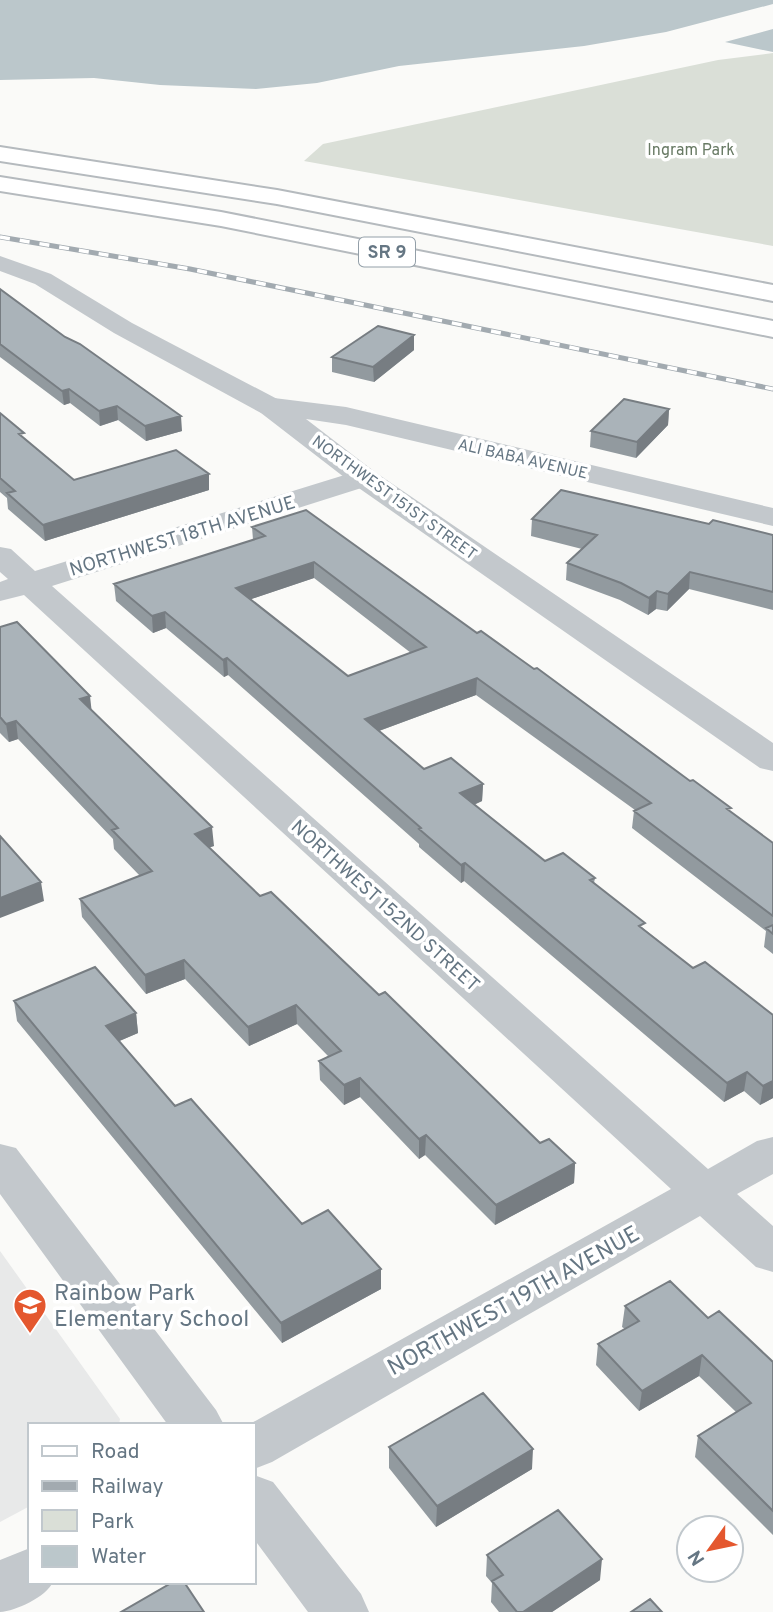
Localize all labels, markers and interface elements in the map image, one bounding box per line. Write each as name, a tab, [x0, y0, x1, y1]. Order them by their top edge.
park label: Ingram Park	[647, 141, 735, 161]
road number: SR 9	[359, 238, 415, 266]
street label: NORTHWEST 151ST STREET	[307, 432, 480, 565]
street label: ALI BABA AVENUE	[456, 435, 589, 485]
street label: NORTHWEST 18TH AVENUE	[67, 491, 298, 583]
street label: NORTHWEST 152ND STREET	[285, 815, 484, 998]
street label: NORTHWEST 19TH AVENUE	[383, 1221, 645, 1384]
place label: Rainbow Park Elementary School	[54, 1280, 249, 1335]
school or university icon: Rainbow Park Elementary School	[11, 1286, 49, 1335]
legend	[28, 1423, 256, 1584]
text: Road	[91, 1439, 140, 1466]
text: Railway	[91, 1474, 164, 1501]
text: Park	[91, 1509, 134, 1536]
north arrow	[675, 1514, 745, 1584]
text: Water	[91, 1544, 146, 1571]
text: N	[684, 1545, 711, 1569]

